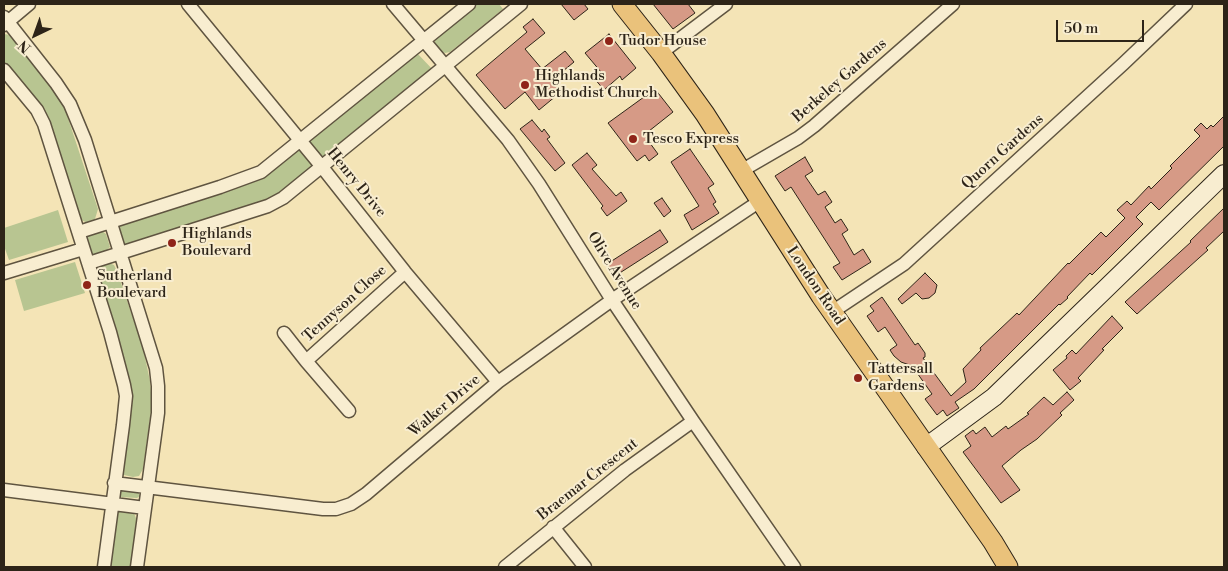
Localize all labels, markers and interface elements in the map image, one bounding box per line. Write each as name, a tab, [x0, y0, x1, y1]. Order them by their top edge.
north arrow	[10, 10, 60, 60]
scale bar	[1058, 10, 1146, 42]
text: 50 m	[1064, 19, 1098, 38]
place label: Tudor House	[619, 32, 707, 50]
marker: Tudor House	[603, 35, 615, 47]
street label: Berkeley Gardens	[789, 35, 891, 127]
text: N	[15, 36, 35, 57]
place label: Highlands Methodist Church	[535, 67, 658, 102]
marker: Highlands Methodist Church	[519, 79, 531, 91]
street label: Quorn Gardens	[958, 110, 1048, 194]
place label: Tesco Express	[643, 130, 739, 148]
marker: Tesco Express	[627, 133, 639, 145]
street label: Henry Drive	[323, 145, 389, 221]
place label: Highlands Boulevard	[182, 225, 252, 260]
street label: Olive Avenue	[583, 229, 645, 313]
marker: Highlands Boulevard	[166, 237, 178, 249]
street label: London Road	[782, 243, 848, 329]
street label: Tennyson Close	[300, 262, 390, 346]
place label: Sutherland Boulevard	[97, 267, 172, 302]
marker: Sutherland Boulevard	[81, 279, 93, 291]
place label: Tattersall Gardens	[868, 360, 933, 395]
street label: Walker Drive	[406, 371, 484, 441]
marker: Tattersall Gardens	[852, 372, 864, 384]
street label: Braemar Crescent	[534, 435, 642, 525]

